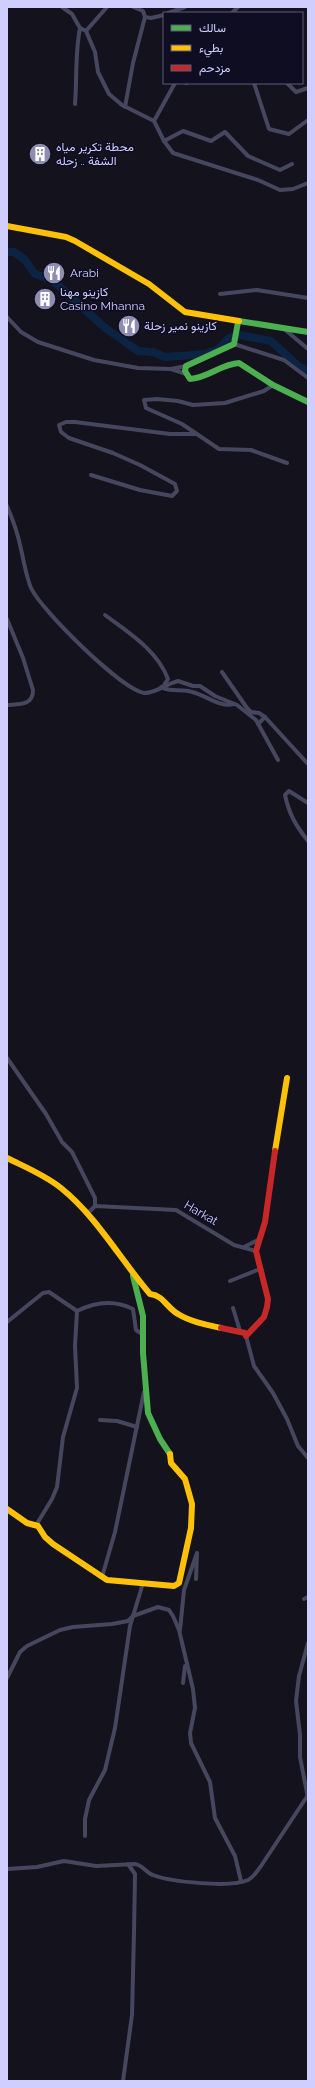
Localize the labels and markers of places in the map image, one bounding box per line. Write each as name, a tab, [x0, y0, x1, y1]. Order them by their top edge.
place label: محطة تكرير مياه الشفة .. زحله	[56, 140, 134, 169]
building icon: محطة تكرير مياه الشفة .. زحله	[27, 141, 53, 167]
restaurant icon: Arabi	[41, 260, 67, 286]
place label: Arabi	[70, 266, 99, 280]
place label: كازينو مهنا Casino Mhanna	[60, 285, 145, 313]
building icon: كازينو مهنا Casino Mhanna	[32, 286, 58, 312]
restaurant icon: كازينو نمير زحلة	[116, 313, 142, 339]
place label: كازينو نمير زحلة	[144, 319, 217, 334]

